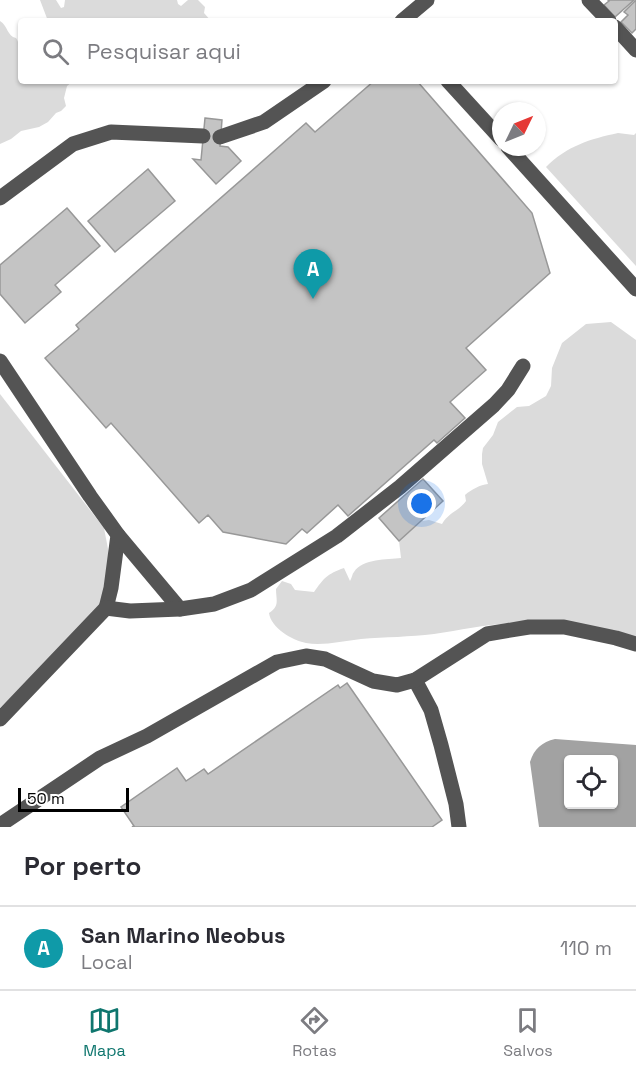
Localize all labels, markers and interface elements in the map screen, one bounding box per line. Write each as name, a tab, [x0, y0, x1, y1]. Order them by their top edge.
search box	[18, 18, 618, 84]
icon: search	[39, 35, 72, 68]
text: Pesquisar aqui	[87, 37, 241, 65]
north arrow	[492, 102, 546, 156]
pin: A	[294, 250, 332, 299]
your location	[407, 489, 436, 518]
map controls	[564, 755, 618, 809]
button: locate	[564, 755, 618, 809]
scale bar	[18, 785, 129, 812]
text: 50 m	[27, 788, 65, 809]
text: Por perto	[24, 849, 141, 883]
text: San Marino Neobus	[81, 921, 286, 949]
text: A	[37, 935, 50, 961]
text: 110 m	[560, 935, 612, 961]
text: Local	[81, 949, 133, 975]
tab: Mapa	[83, 1004, 126, 1061]
tab: Rotas	[292, 1004, 337, 1061]
tab: Salvos	[503, 1004, 553, 1061]

